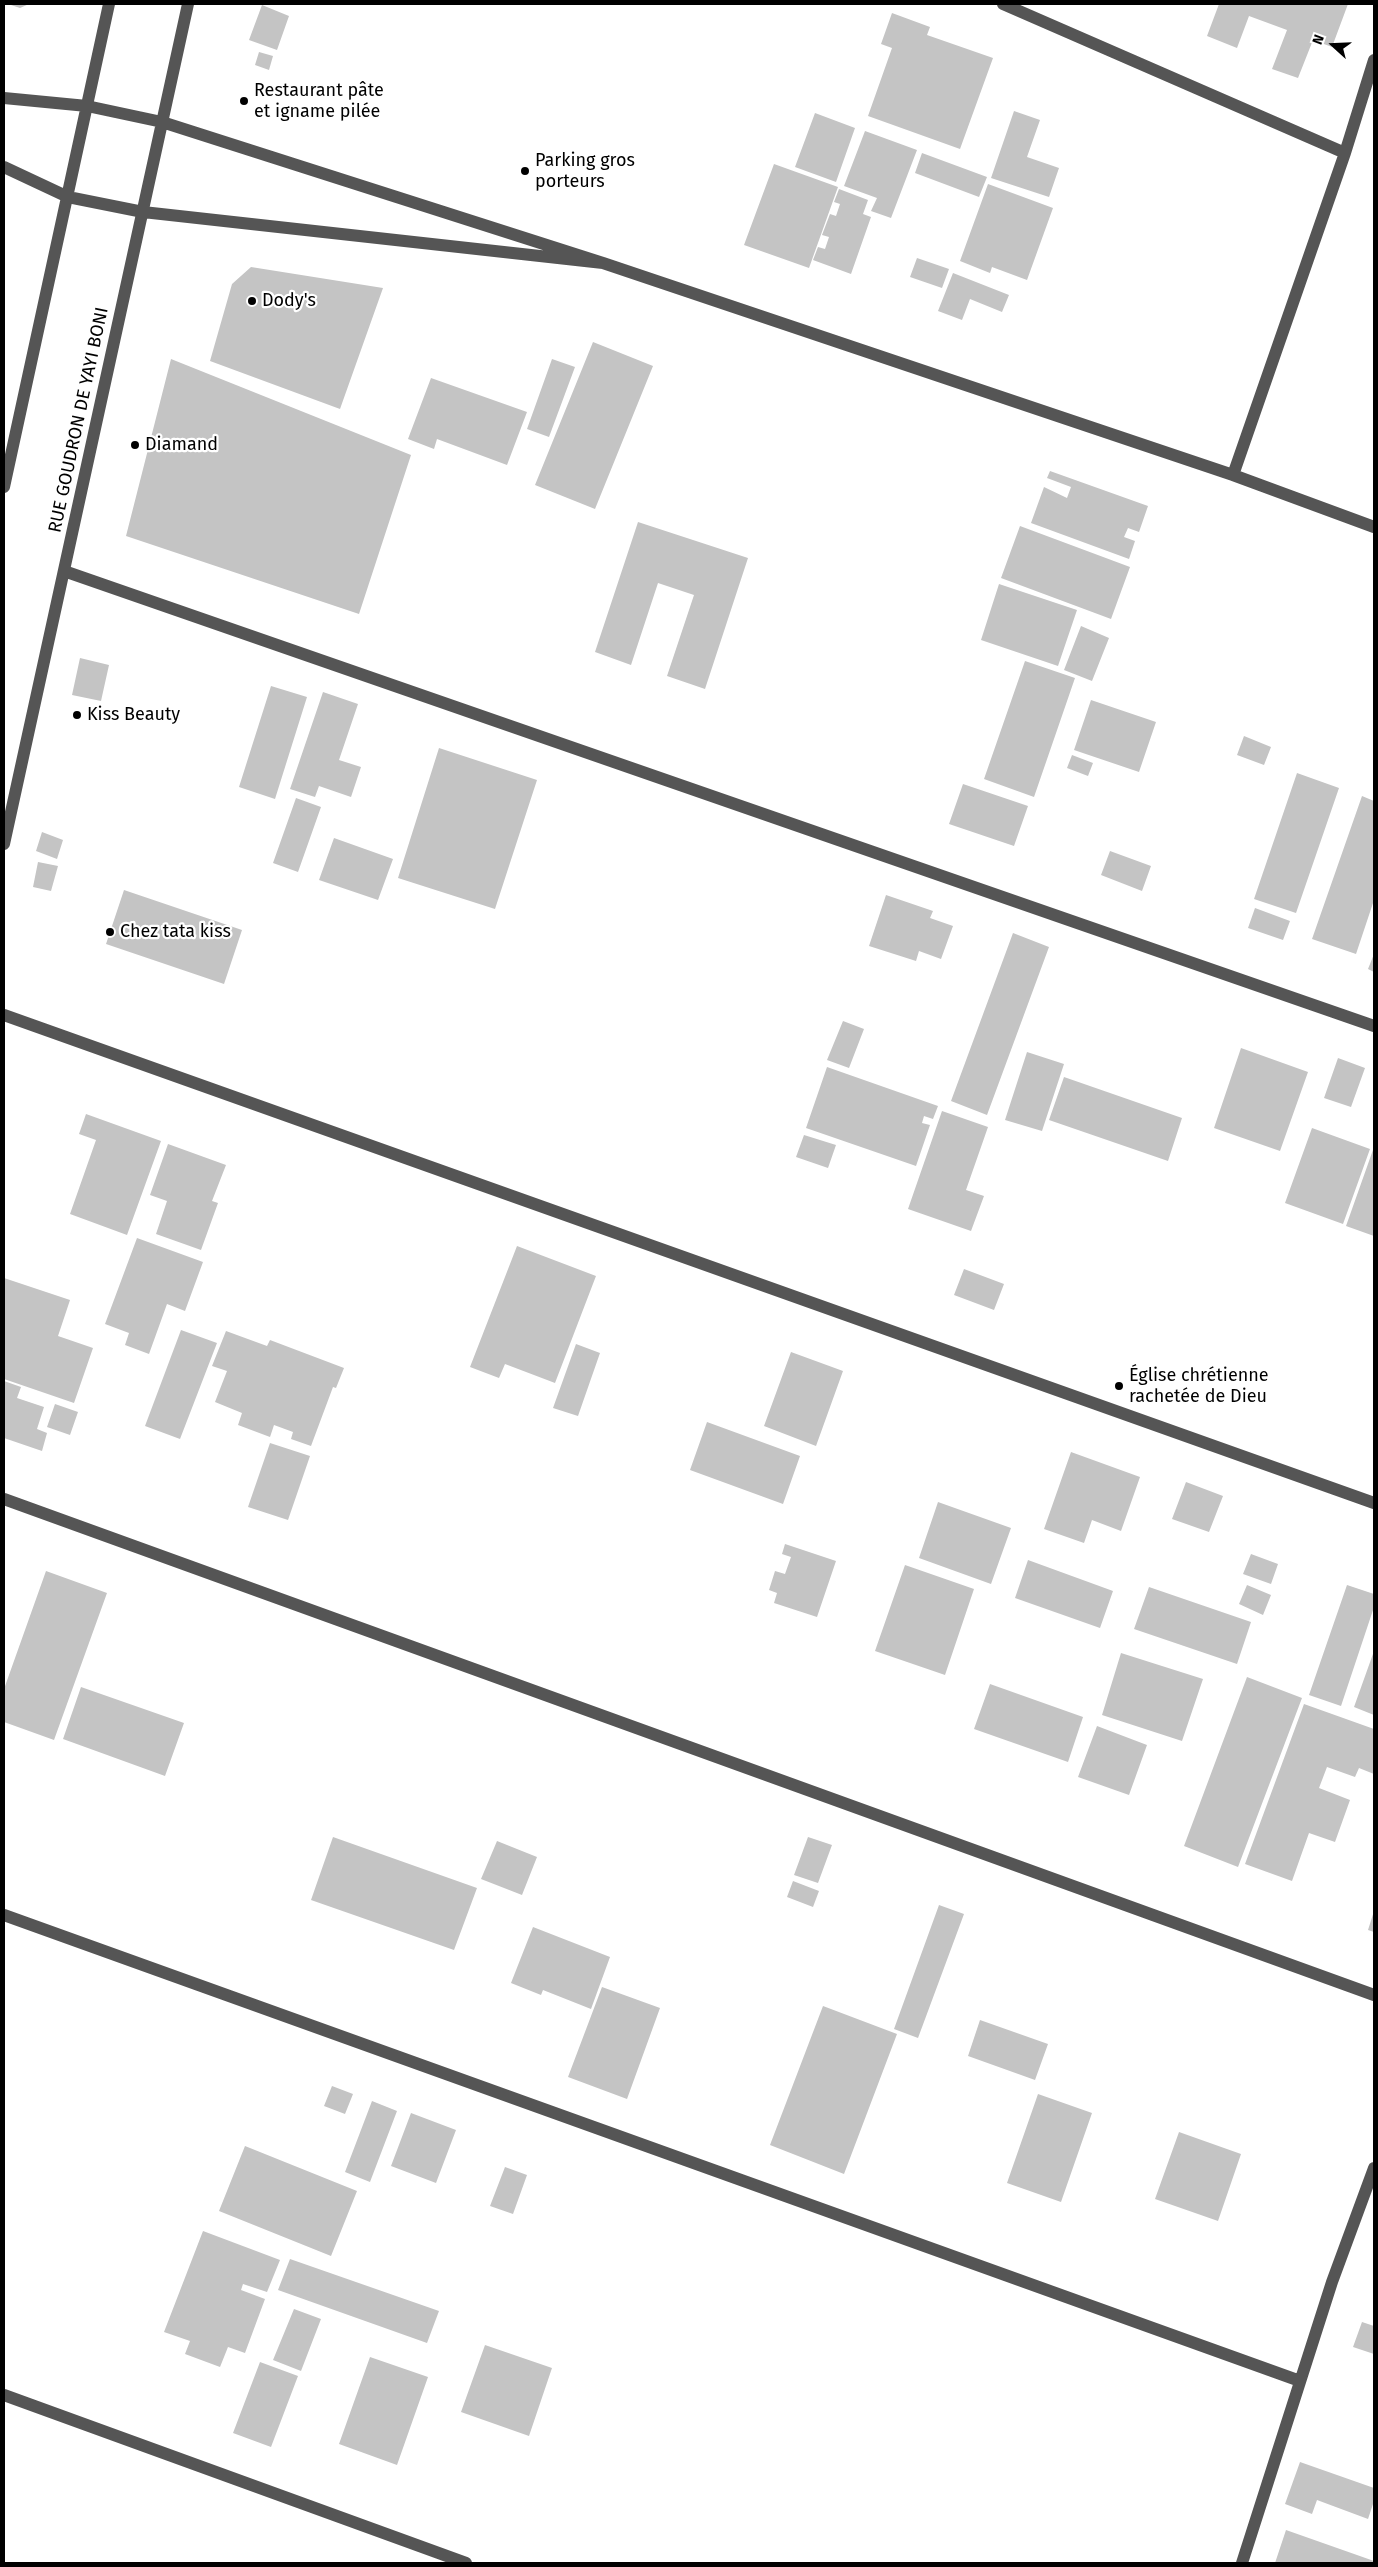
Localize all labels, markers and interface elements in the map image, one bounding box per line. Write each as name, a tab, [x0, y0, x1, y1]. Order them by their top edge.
north arrow	[1308, 20, 1358, 70]
text: N	[1309, 32, 1328, 47]
place label: Restaurant pâte et igname pilée	[254, 80, 384, 122]
marker: Restaurant pâte et igname pilée	[238, 95, 250, 107]
place label: Parking gros porteurs	[535, 150, 635, 192]
marker: Parking gros porteurs	[519, 165, 531, 177]
place label: Dody's	[262, 290, 316, 312]
marker: Dody's	[246, 295, 258, 307]
street label: RUE GOUDRON DE YAYI BONI	[45, 305, 113, 535]
place label: Diamand	[145, 434, 218, 456]
marker: Diamand	[129, 439, 141, 451]
place label: Kiss Beauty	[87, 704, 180, 726]
marker: Kiss Beauty	[71, 709, 83, 721]
place label: Chez tata kiss	[120, 921, 231, 943]
marker: Chez tata kiss	[104, 926, 116, 938]
place label: Église chrétienne rachetée de Dieu	[1129, 1365, 1269, 1408]
marker: Église chrétienne rachetée de Dieu	[1113, 1380, 1125, 1392]

